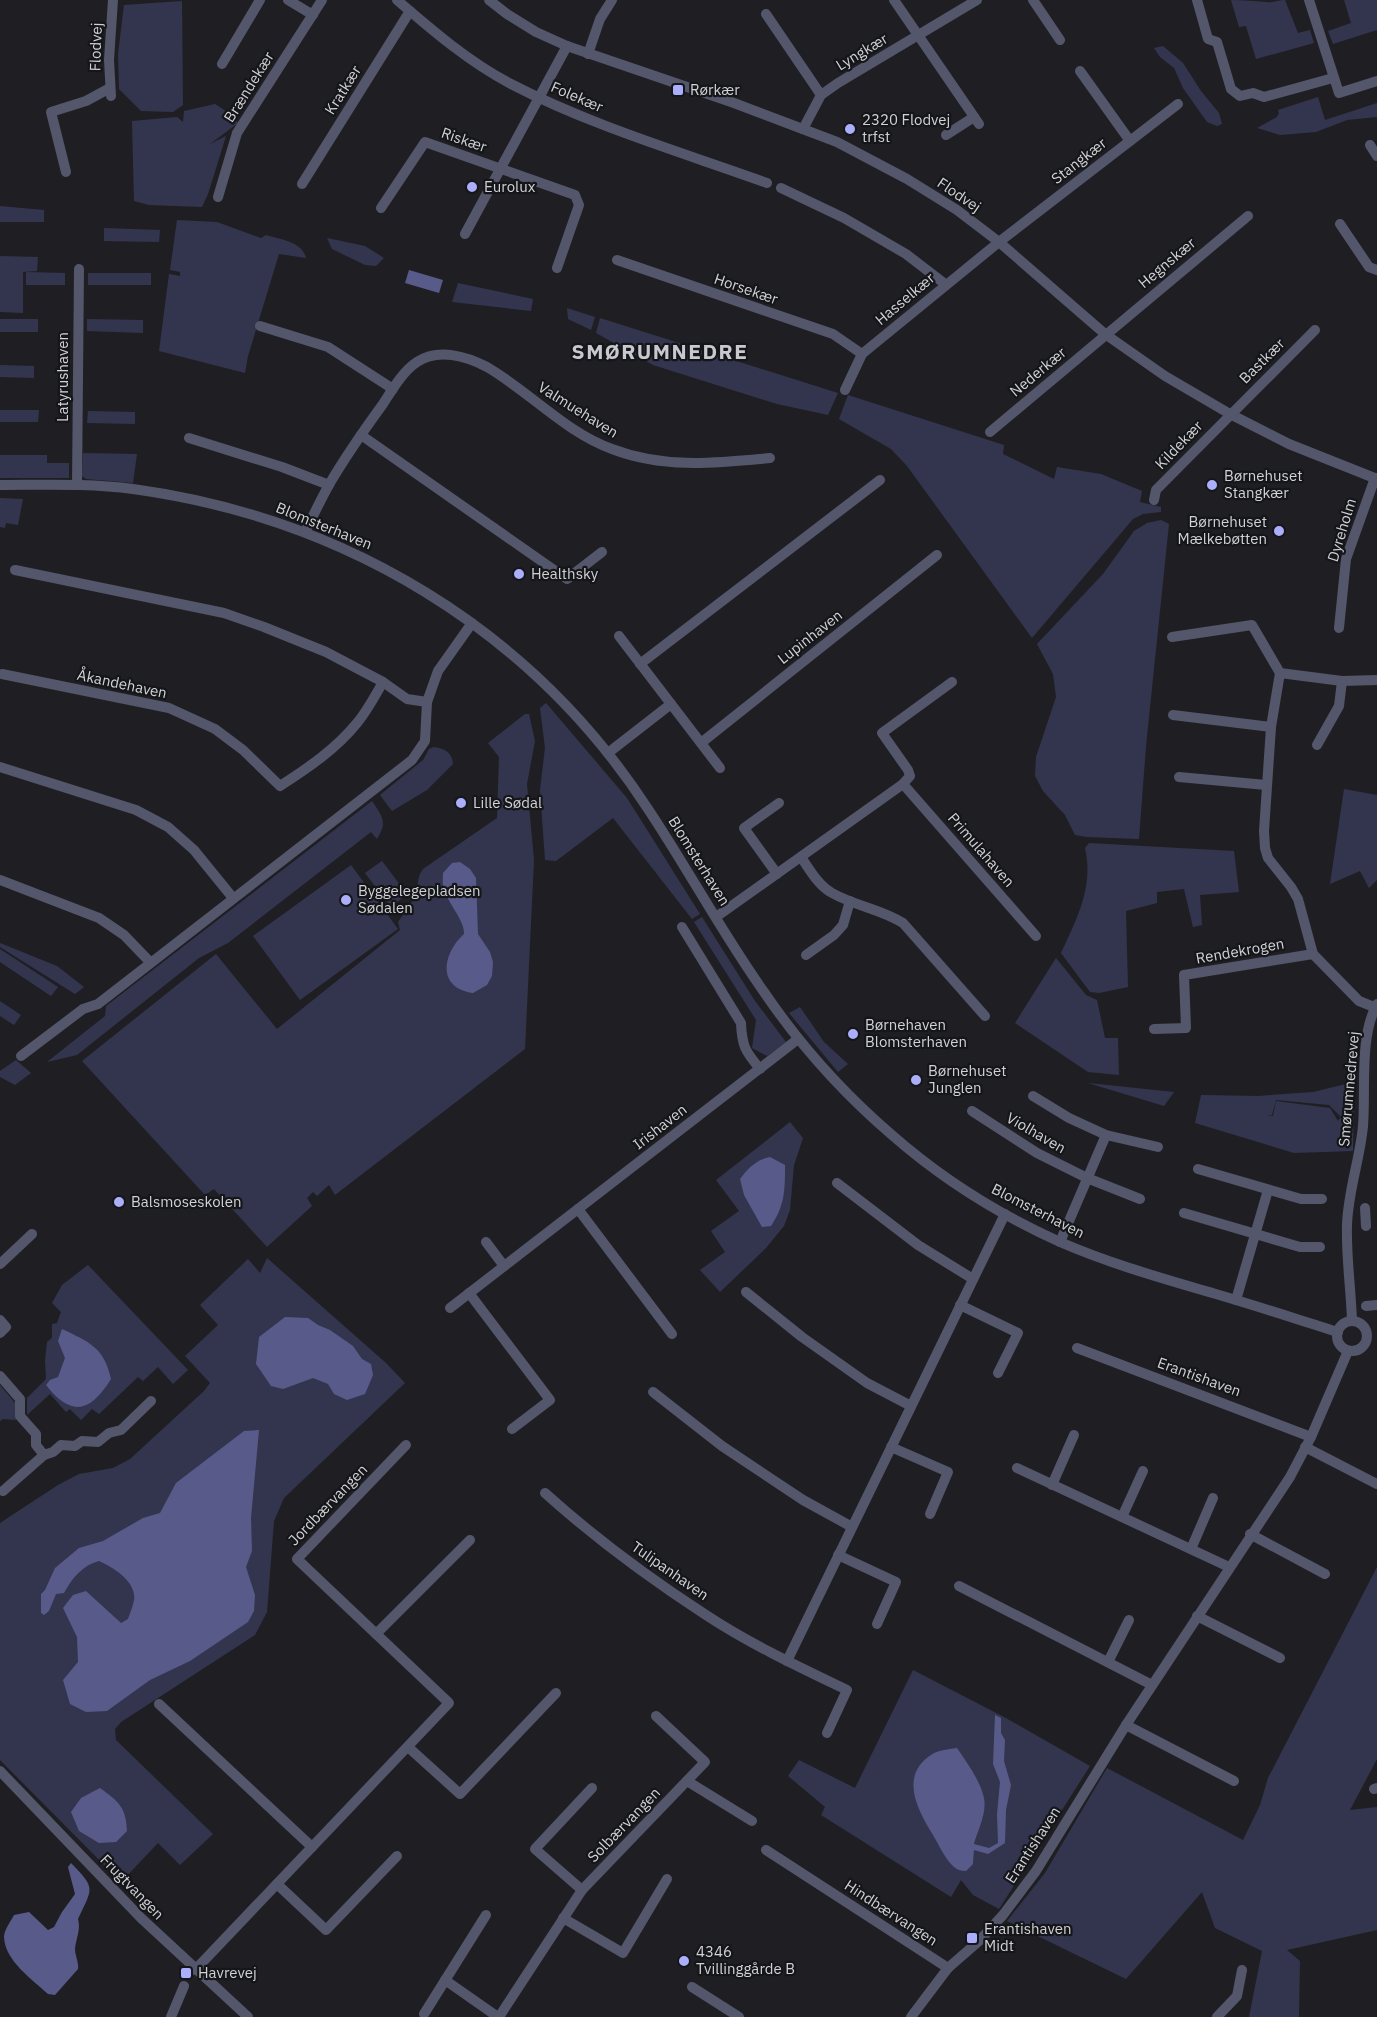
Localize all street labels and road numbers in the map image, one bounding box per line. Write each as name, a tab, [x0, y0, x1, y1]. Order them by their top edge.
street label: Flodvej	[85, 22, 106, 72]
street label: Lyngkær	[832, 28, 892, 74]
street label: Brændekær	[219, 47, 278, 126]
street label: Kratkær	[320, 61, 365, 118]
street label: Folekær	[548, 77, 607, 116]
street label: Riskær	[439, 123, 490, 156]
street label: Stangkær	[1047, 133, 1110, 188]
street label: Flodvej	[934, 173, 985, 216]
street label: Hegnskær	[1134, 233, 1200, 292]
street label: Hasselkær	[871, 268, 939, 329]
street label: Horsekær	[712, 269, 781, 308]
street label: Latyrushaven	[53, 332, 72, 422]
street label: Bastkær	[1235, 334, 1289, 387]
street label: Nederkær	[1006, 342, 1070, 401]
street label: Valmuehaven	[535, 377, 622, 442]
street label: Kildekær	[1151, 416, 1207, 473]
street label: Dyreholm	[1323, 496, 1360, 564]
street label: Blomsterhaven	[273, 498, 375, 553]
street label: Lupinhaven	[773, 605, 846, 668]
street label: Åkandehaven	[75, 665, 169, 702]
street label: Primulahaven	[944, 809, 1019, 891]
street label: Blomsterhaven	[664, 812, 734, 909]
street label: Rendekrogen	[1194, 933, 1286, 968]
street label: Smørumnedrevej	[1334, 1030, 1363, 1147]
street label: Irishaven	[629, 1100, 690, 1153]
street label: Violhaven	[1003, 1108, 1069, 1157]
street label: Blomsterhaven	[988, 1179, 1088, 1242]
street label: Erantishaven	[1155, 1353, 1244, 1400]
street label: Jordbærvangen	[284, 1460, 371, 1549]
street label: Tulipanhaven	[628, 1537, 713, 1604]
street label: Solbærvangen	[583, 1783, 664, 1866]
street label: Erantishaven	[1001, 1803, 1064, 1887]
street label: Frugtvangen	[96, 1850, 168, 1923]
street label: Hindbærvangen	[841, 1875, 941, 1950]

